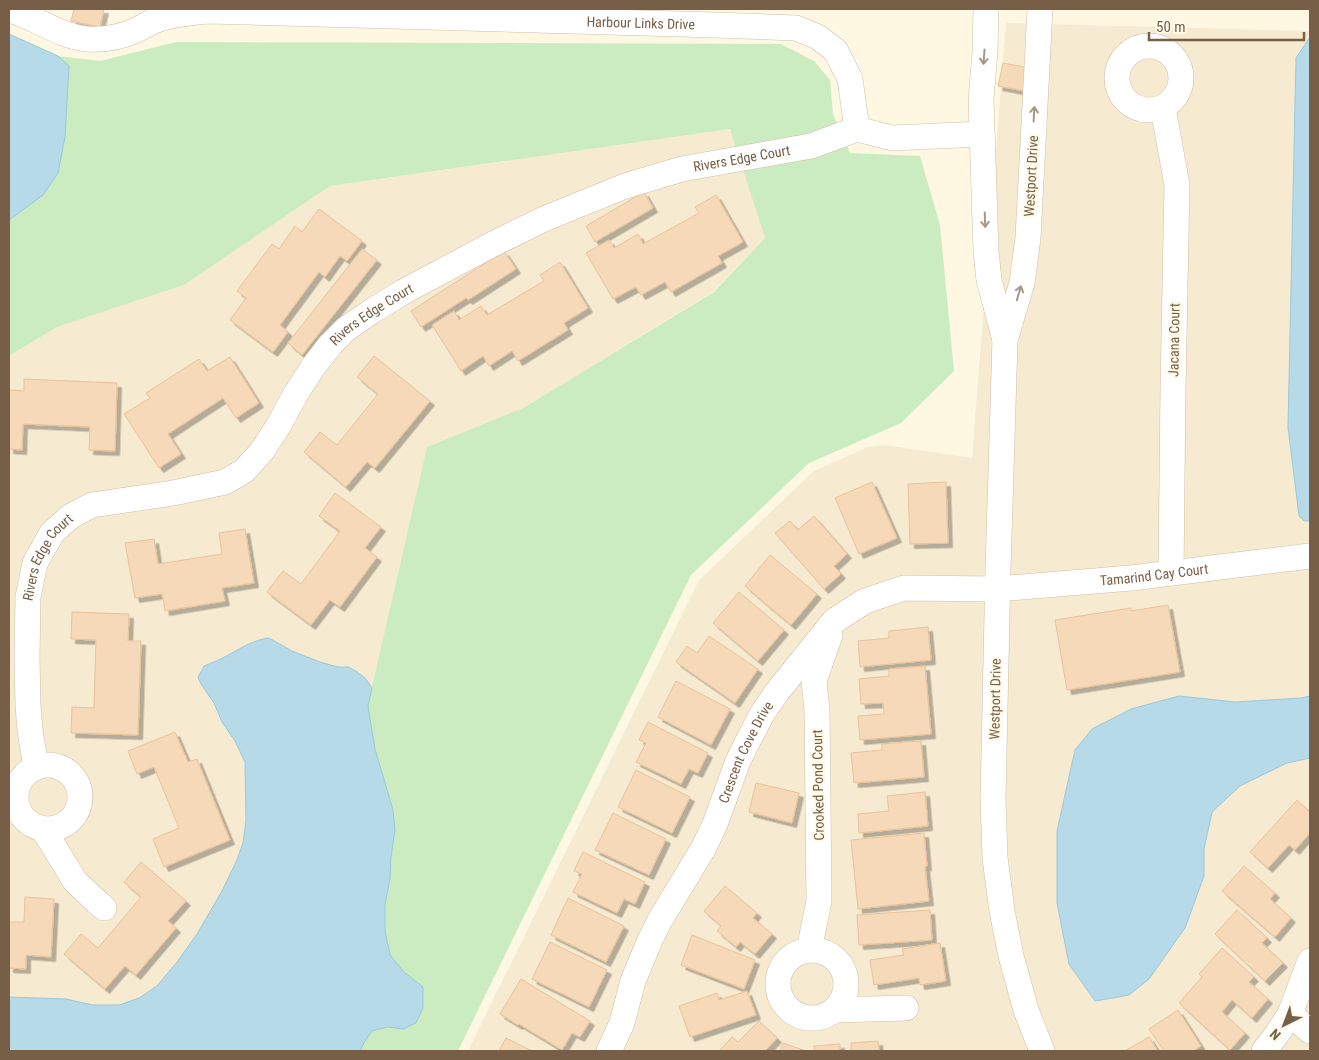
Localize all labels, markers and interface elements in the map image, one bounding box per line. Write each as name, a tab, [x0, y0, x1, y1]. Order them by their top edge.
scale bar	[1149, 10, 1304, 42]
street label: Harbour Links Drive	[586, 13, 696, 32]
text: 50 m	[1156, 18, 1186, 36]
one-way arrow	[980, 49, 989, 65]
one-way arrow	[1030, 106, 1039, 122]
street label: Westport Drive	[1021, 135, 1041, 217]
street label: Rivers Edge Court	[692, 142, 791, 175]
one-way arrow	[980, 212, 990, 228]
street label: Rivers Edge Court	[326, 280, 416, 349]
one-way arrow	[1015, 285, 1025, 301]
street label: Jacana Court	[1165, 303, 1183, 377]
street label: Rivers Edge Court	[19, 510, 76, 602]
street label: Tamarind Cay Court	[1099, 561, 1209, 589]
street label: Westport Drive	[986, 658, 1004, 740]
street label: Crescent Cove Drive	[715, 698, 777, 805]
street label: Crooked Pond Court	[809, 729, 827, 841]
north arrow	[1259, 1000, 1309, 1050]
text: N	[1267, 1026, 1284, 1043]

